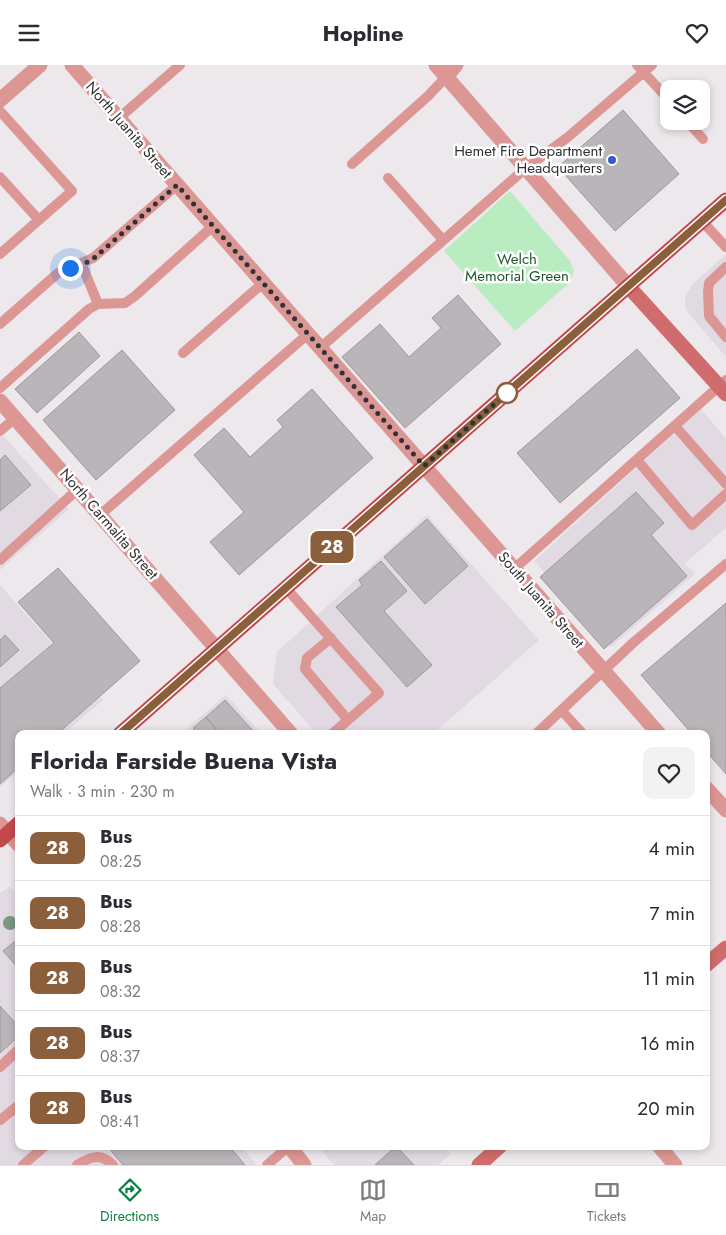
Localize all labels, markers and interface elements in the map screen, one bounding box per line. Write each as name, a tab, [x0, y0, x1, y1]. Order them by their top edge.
text: Hopline	[322, 17, 404, 49]
icon: menu	[15, 19, 43, 47]
icon: heart	[683, 19, 711, 47]
street label: North Juanita Street	[81, 77, 178, 184]
map controls	[660, 80, 710, 130]
button: layers	[660, 80, 710, 130]
place label: Hemet Fire Department Headquarters	[454, 140, 602, 179]
marker: Hemet Fire Department Headquarters	[606, 154, 618, 166]
park label: Welch Memorial Green	[465, 248, 569, 287]
your location	[58, 256, 83, 281]
unlabelled marker	[496, 382, 518, 404]
street label: North Carmalita Street	[54, 464, 164, 585]
line badge: 28	[310, 531, 354, 563]
text: 28	[320, 534, 344, 560]
street label: South Juanita Street	[493, 547, 590, 653]
text: Florida Farside Buena Vista	[30, 743, 337, 778]
button: heart	[643, 747, 695, 799]
text: Walk · 3 min · 230 m	[30, 780, 175, 803]
text: Bus	[100, 823, 132, 850]
text: 28	[46, 835, 69, 861]
text: 4 min	[648, 835, 695, 862]
text: 08:25	[100, 850, 141, 873]
text: Bus	[100, 888, 132, 915]
text: 28	[46, 900, 69, 926]
text: 7 min	[650, 900, 695, 927]
text: 08:28	[100, 915, 141, 938]
text: Bus	[100, 953, 132, 980]
text: 28	[46, 965, 69, 991]
text: 11 min	[642, 965, 695, 992]
text: 08:32	[100, 980, 141, 1003]
text: Bus	[100, 1018, 132, 1045]
text: 28	[46, 1030, 69, 1056]
text: 16 min	[640, 1030, 695, 1057]
text: 08:37	[100, 1045, 140, 1068]
text: Bus	[100, 1083, 132, 1110]
text: 28	[46, 1095, 69, 1121]
text: 20 min	[637, 1095, 695, 1122]
text: 08:41	[100, 1110, 140, 1133]
tab: Directions	[100, 1176, 159, 1226]
tab: Map	[359, 1176, 387, 1226]
tab: Tickets	[587, 1176, 626, 1226]

